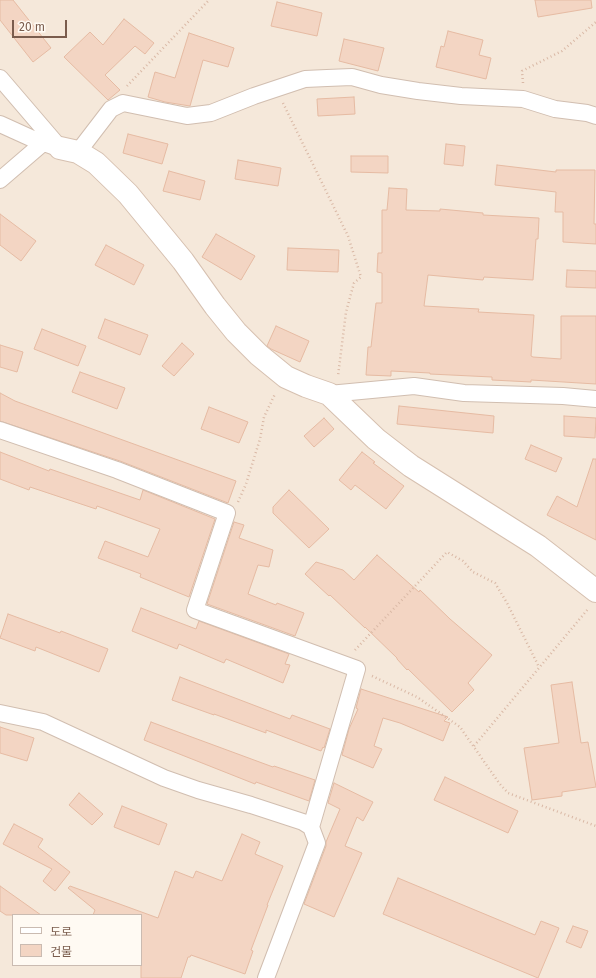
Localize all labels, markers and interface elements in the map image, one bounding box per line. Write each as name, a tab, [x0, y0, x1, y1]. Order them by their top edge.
scale bar	[14, 12, 69, 38]
text: 20 m	[19, 20, 45, 34]
legend	[12, 914, 142, 966]
text: 도로	[50, 925, 72, 939]
text: 건물	[50, 945, 72, 959]

